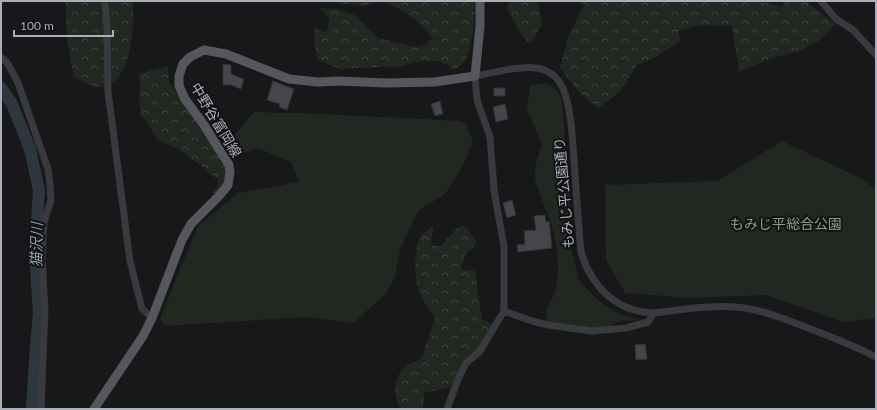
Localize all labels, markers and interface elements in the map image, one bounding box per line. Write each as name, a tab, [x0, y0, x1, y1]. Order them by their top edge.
scale bar	[14, 12, 113, 38]
text: 100 m	[20, 18, 54, 33]
street label: 中野谷富岡線	[188, 79, 245, 160]
street label: もみじ平公園通り	[550, 137, 577, 250]
park label: もみじ平総合公園	[730, 215, 842, 232]
water label: 猫沢川	[27, 220, 45, 268]

